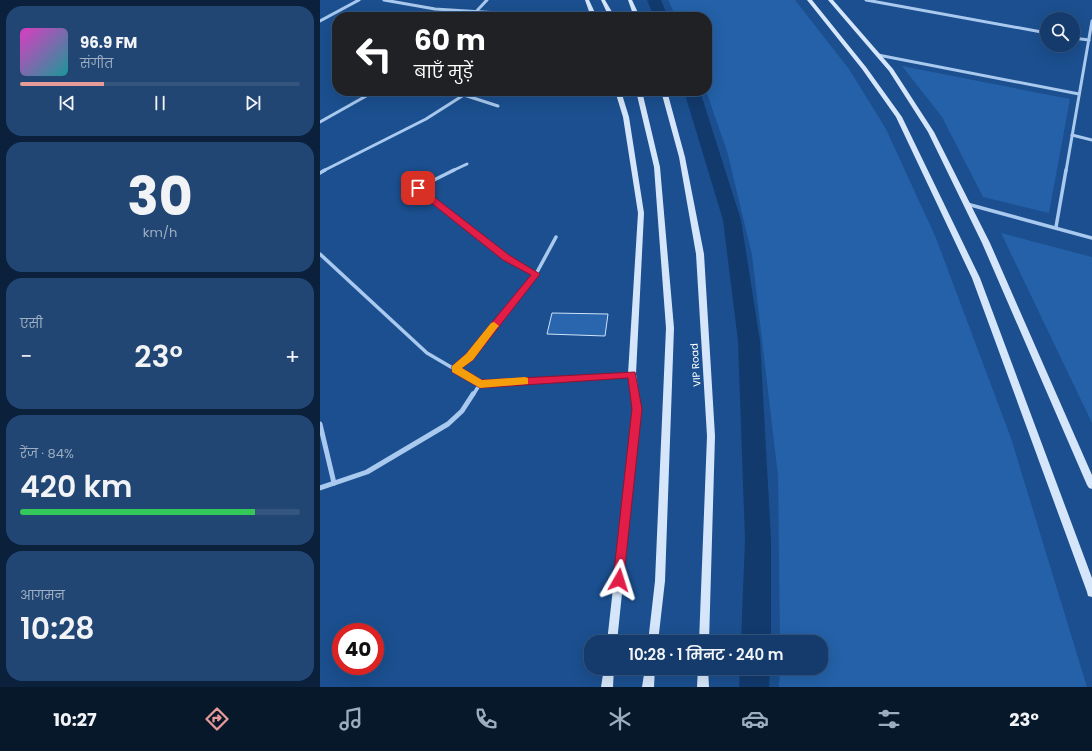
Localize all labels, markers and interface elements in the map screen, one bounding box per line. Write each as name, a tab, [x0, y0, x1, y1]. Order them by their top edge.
map controls	[1040, 12, 1080, 52]
button: search	[1040, 12, 1080, 52]
text: 60 m	[414, 21, 486, 60]
icon: left	[348, 28, 400, 80]
text: 96.9 FM	[80, 32, 137, 53]
text: संगीत	[80, 54, 113, 73]
text: बाएँ मुड़ें	[414, 59, 473, 84]
icon: previous	[56, 92, 78, 114]
icon: pause	[149, 92, 171, 114]
icon: next	[242, 92, 264, 114]
text: 30	[127, 160, 193, 233]
pin	[401, 171, 435, 205]
icon: arrive	[407, 177, 429, 199]
text: km/h	[143, 223, 177, 242]
text: एसी	[20, 314, 43, 333]
text: 23°	[134, 335, 183, 378]
text: −	[20, 341, 32, 372]
text: +	[285, 341, 300, 372]
street label: VIP Road	[686, 343, 705, 387]
text: रेंज · 84%	[20, 444, 74, 463]
text: 420 km	[20, 465, 133, 508]
position arrow	[598, 559, 640, 601]
text: आगमन	[20, 586, 65, 605]
text: 10:28	[20, 607, 95, 650]
speed limit sign: 40	[332, 623, 384, 675]
text: 10:28 · 1 मिनट · 240 m	[628, 644, 784, 665]
icon: directions	[203, 705, 231, 733]
icon: music	[337, 705, 365, 733]
icon: phone	[472, 705, 500, 733]
icon: climate	[606, 705, 634, 733]
icon: car	[741, 705, 769, 733]
icon: filters	[875, 705, 903, 733]
text: 10:27	[53, 707, 97, 732]
text: 23°	[1009, 707, 1039, 732]

